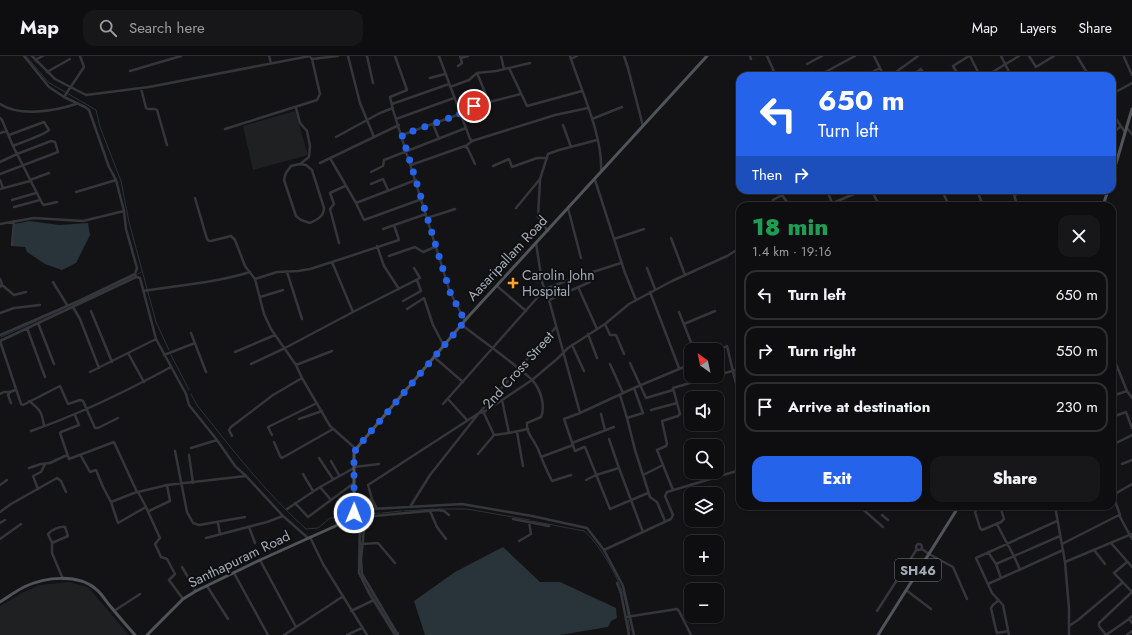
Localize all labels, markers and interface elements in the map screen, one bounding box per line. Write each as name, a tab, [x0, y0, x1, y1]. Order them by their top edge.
search box	[83, 10, 363, 46]
text: Map	[20, 14, 59, 41]
icon: search	[97, 17, 119, 39]
text: Search here	[129, 17, 205, 39]
text: Map	[972, 18, 998, 38]
text: Layers	[1020, 18, 1056, 38]
text: Share	[1078, 18, 1112, 38]
text: 650 m	[818, 80, 905, 121]
icon: left	[752, 88, 804, 140]
pin	[457, 89, 491, 123]
icon: arrive	[463, 95, 485, 117]
text: Turn left	[818, 118, 878, 144]
text: Then	[752, 164, 782, 186]
icon: right	[790, 164, 812, 186]
text: 18 min	[752, 209, 828, 244]
street label: Aasaripallam Road	[462, 211, 552, 305]
button: close	[1058, 215, 1100, 257]
text: 1.4 km · 19:16	[752, 242, 831, 261]
place label: Carolin John Hospital	[522, 265, 595, 301]
marker: Carolin John Hospital	[507, 277, 519, 289]
icon: left	[754, 284, 776, 306]
text: Turn left	[788, 284, 846, 306]
text: 650 m	[1056, 284, 1098, 306]
street label: 2nd Cross Street	[478, 326, 559, 413]
icon: right	[754, 340, 776, 362]
text: Turn right	[788, 340, 856, 362]
text: 550 m	[1056, 340, 1098, 362]
north arrow	[684, 343, 724, 383]
map controls	[684, 343, 724, 623]
button: sound	[684, 391, 724, 431]
icon: arrive	[754, 396, 776, 418]
text: Arrive at destination	[788, 396, 930, 418]
text: 230 m	[1056, 396, 1098, 418]
button: search	[684, 439, 724, 479]
button: Exit	[752, 456, 922, 502]
button: Share	[930, 456, 1100, 502]
button: layers	[684, 487, 724, 527]
position arrow	[333, 492, 375, 534]
street label: Santhapuram Road	[185, 526, 293, 592]
button: +	[684, 535, 724, 575]
road number: SH46	[895, 559, 941, 581]
button: −	[684, 583, 724, 623]

